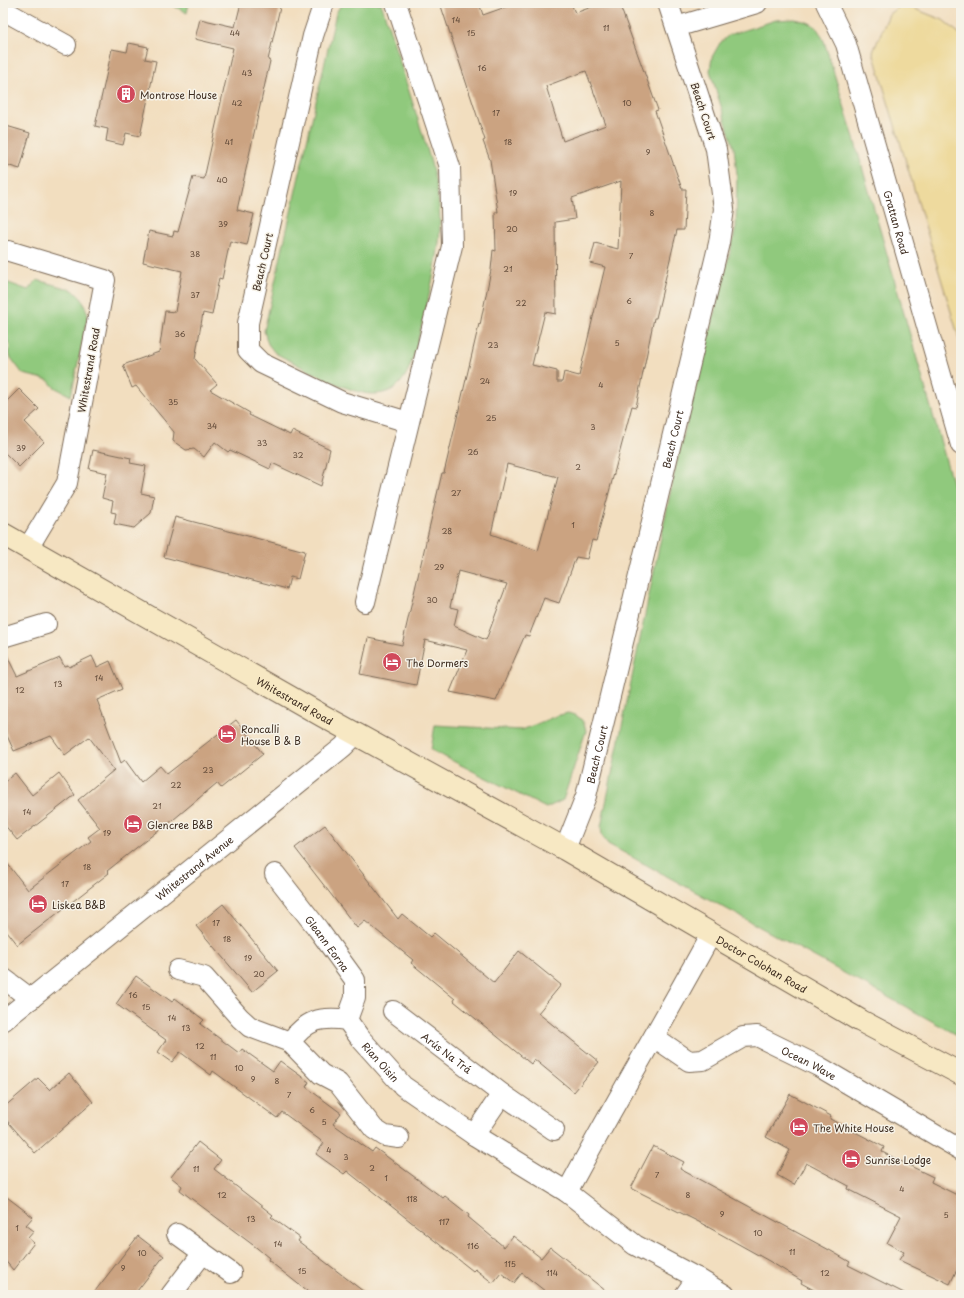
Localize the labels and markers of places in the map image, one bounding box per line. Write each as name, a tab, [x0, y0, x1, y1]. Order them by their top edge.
building icon: Montrose House	[115, 83, 137, 105]
place label: Montrose House	[140, 87, 218, 102]
hotel icon: The Dormers	[381, 651, 403, 673]
place label: The Dormers	[406, 655, 469, 670]
place label: Roncalli House B & B	[241, 721, 301, 748]
hotel icon: Roncalli House B & B	[216, 723, 238, 745]
hotel icon: Glencree B&B	[122, 813, 144, 835]
place label: Glencree B&B	[147, 817, 213, 832]
hotel icon: Liskea B&B	[27, 893, 49, 915]
place label: Liskea B&B	[52, 897, 106, 912]
hotel icon: The White House	[788, 1116, 810, 1138]
place label: The White House	[813, 1120, 895, 1135]
hotel icon: Sunrise Lodge	[840, 1148, 862, 1170]
place label: Sunrise Lodge	[865, 1152, 931, 1167]

